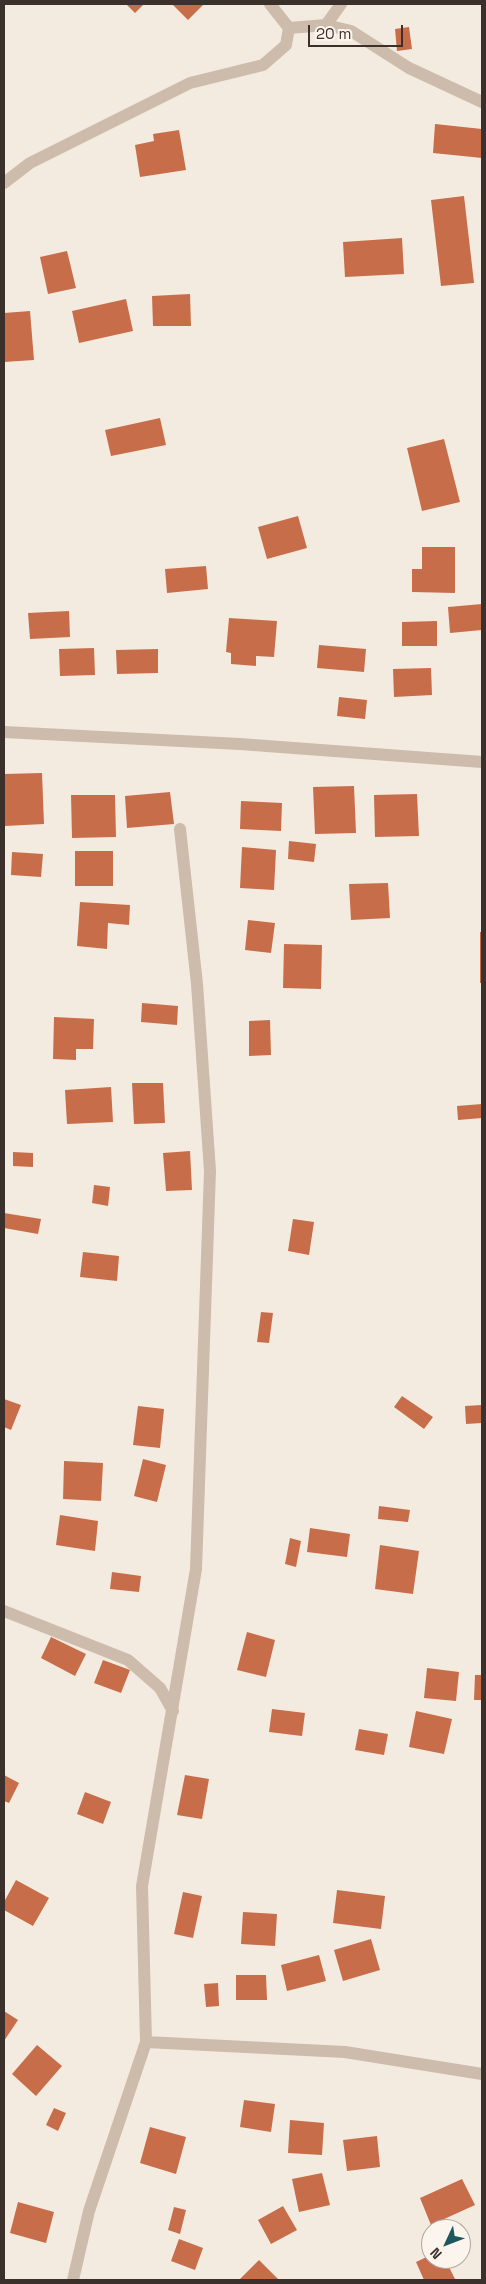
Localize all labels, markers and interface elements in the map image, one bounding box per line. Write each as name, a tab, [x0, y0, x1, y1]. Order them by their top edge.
scale bar	[311, 15, 406, 47]
text: 20 m	[316, 24, 351, 43]
north arrow	[421, 2219, 471, 2269]
text: N	[426, 2244, 446, 2263]

